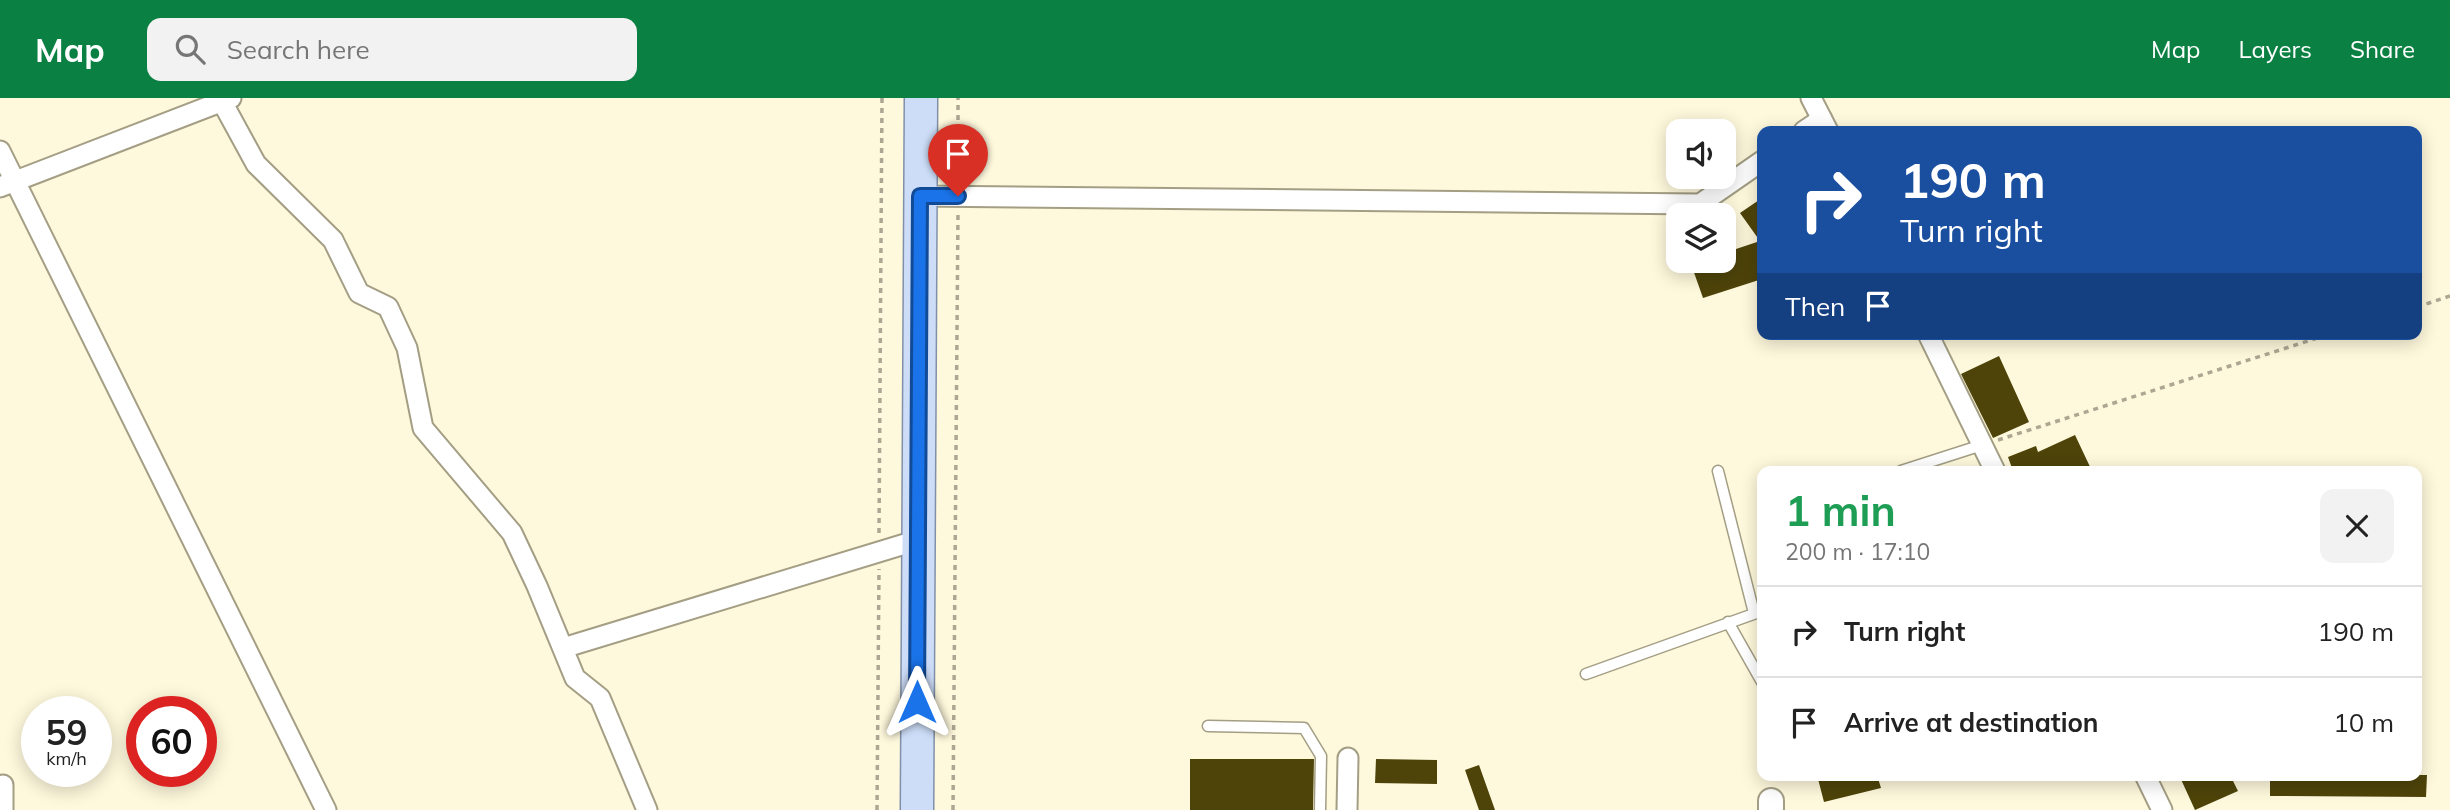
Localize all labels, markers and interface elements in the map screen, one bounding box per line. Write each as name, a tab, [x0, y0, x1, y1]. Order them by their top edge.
search box	[147, 18, 637, 81]
text: Map	[35, 29, 105, 70]
icon: search	[171, 30, 209, 68]
text: Search here	[227, 33, 370, 66]
text: Map	[2151, 34, 2200, 64]
text: Layers	[2238, 34, 2312, 64]
text: Share	[2350, 34, 2415, 64]
map controls	[1666, 119, 1736, 273]
button: sound	[1666, 119, 1736, 189]
pin	[928, 124, 988, 196]
icon: arrive	[939, 135, 977, 173]
text: 190 m	[1900, 149, 2046, 210]
icon: right	[1785, 154, 1876, 245]
button: layers	[1666, 203, 1736, 273]
text: Turn right	[1900, 210, 2043, 250]
icon: arrive	[1859, 287, 1897, 325]
text: Then	[1785, 290, 1845, 323]
text: 1 min	[1785, 484, 1896, 537]
button: close	[2320, 489, 2394, 563]
text: 200 m · 17:10	[1785, 537, 1930, 566]
icon: right	[1785, 613, 1823, 651]
text: Turn right	[1844, 615, 1965, 648]
text: 190 m	[2318, 615, 2394, 648]
position arrow	[880, 665, 954, 739]
speed limit sign: 60	[126, 696, 217, 787]
icon: arrive	[1785, 704, 1823, 742]
text: Arrive at destination	[1844, 706, 2099, 739]
text: 10 m	[2333, 706, 2394, 739]
text: 59	[45, 710, 88, 754]
text: km/h	[46, 747, 87, 770]

